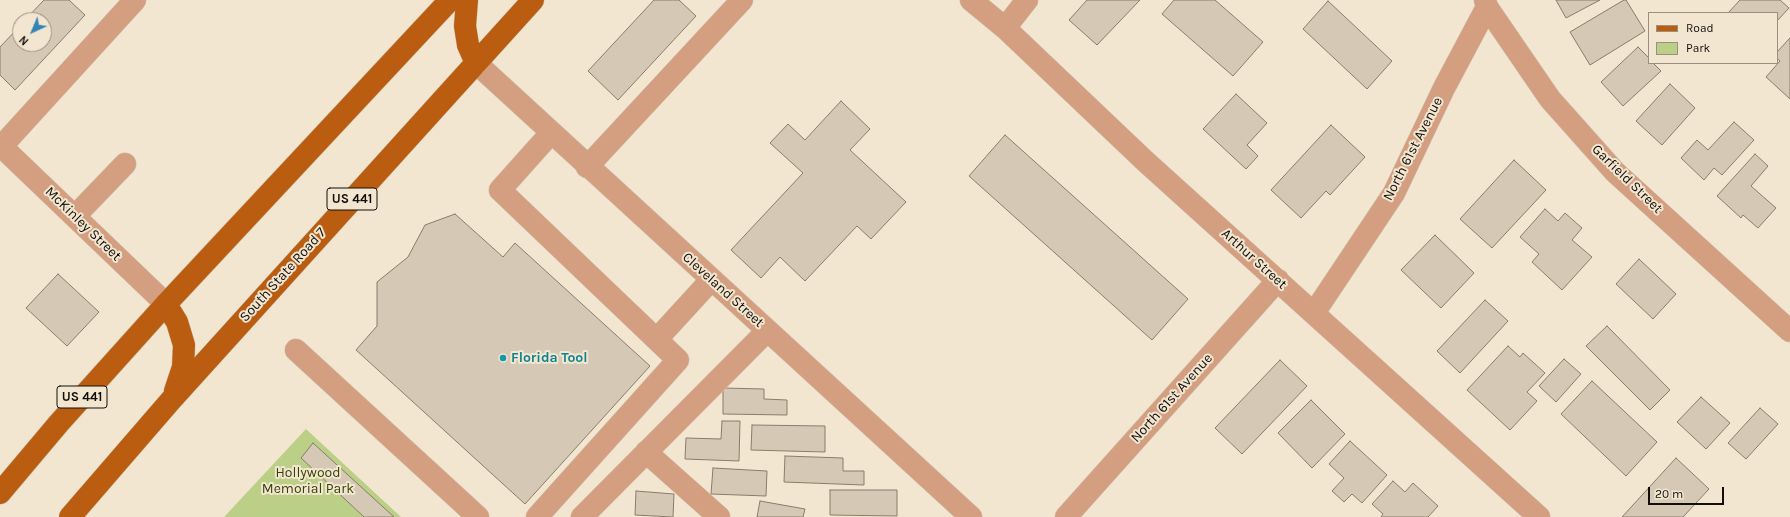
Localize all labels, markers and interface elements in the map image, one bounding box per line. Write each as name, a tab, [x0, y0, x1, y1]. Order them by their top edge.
north arrow	[12, 12, 52, 52]
legend	[1648, 12, 1778, 64]
text: Road	[1686, 21, 1714, 35]
text: N	[17, 33, 31, 48]
text: Park	[1686, 41, 1710, 55]
street label: North 61st Avenue	[1380, 94, 1446, 204]
street label: Garfield Street	[1588, 141, 1666, 217]
street label: McKinley Street	[41, 183, 125, 265]
road number: US 441	[327, 188, 377, 210]
street label: South State Road 7	[236, 224, 330, 326]
street label: Arthur Street	[1218, 225, 1290, 293]
street label: Cleveland Street	[679, 249, 767, 331]
place label: Florida Tool	[511, 350, 588, 366]
street label: North 61st Avenue	[1128, 350, 1216, 446]
marker: Florida Tool	[498, 353, 508, 363]
road number: US 441	[57, 386, 107, 408]
park label: Hollywood Memorial Park	[262, 465, 354, 498]
scale bar	[1650, 479, 1726, 505]
text: 20 m	[1655, 487, 1683, 501]

